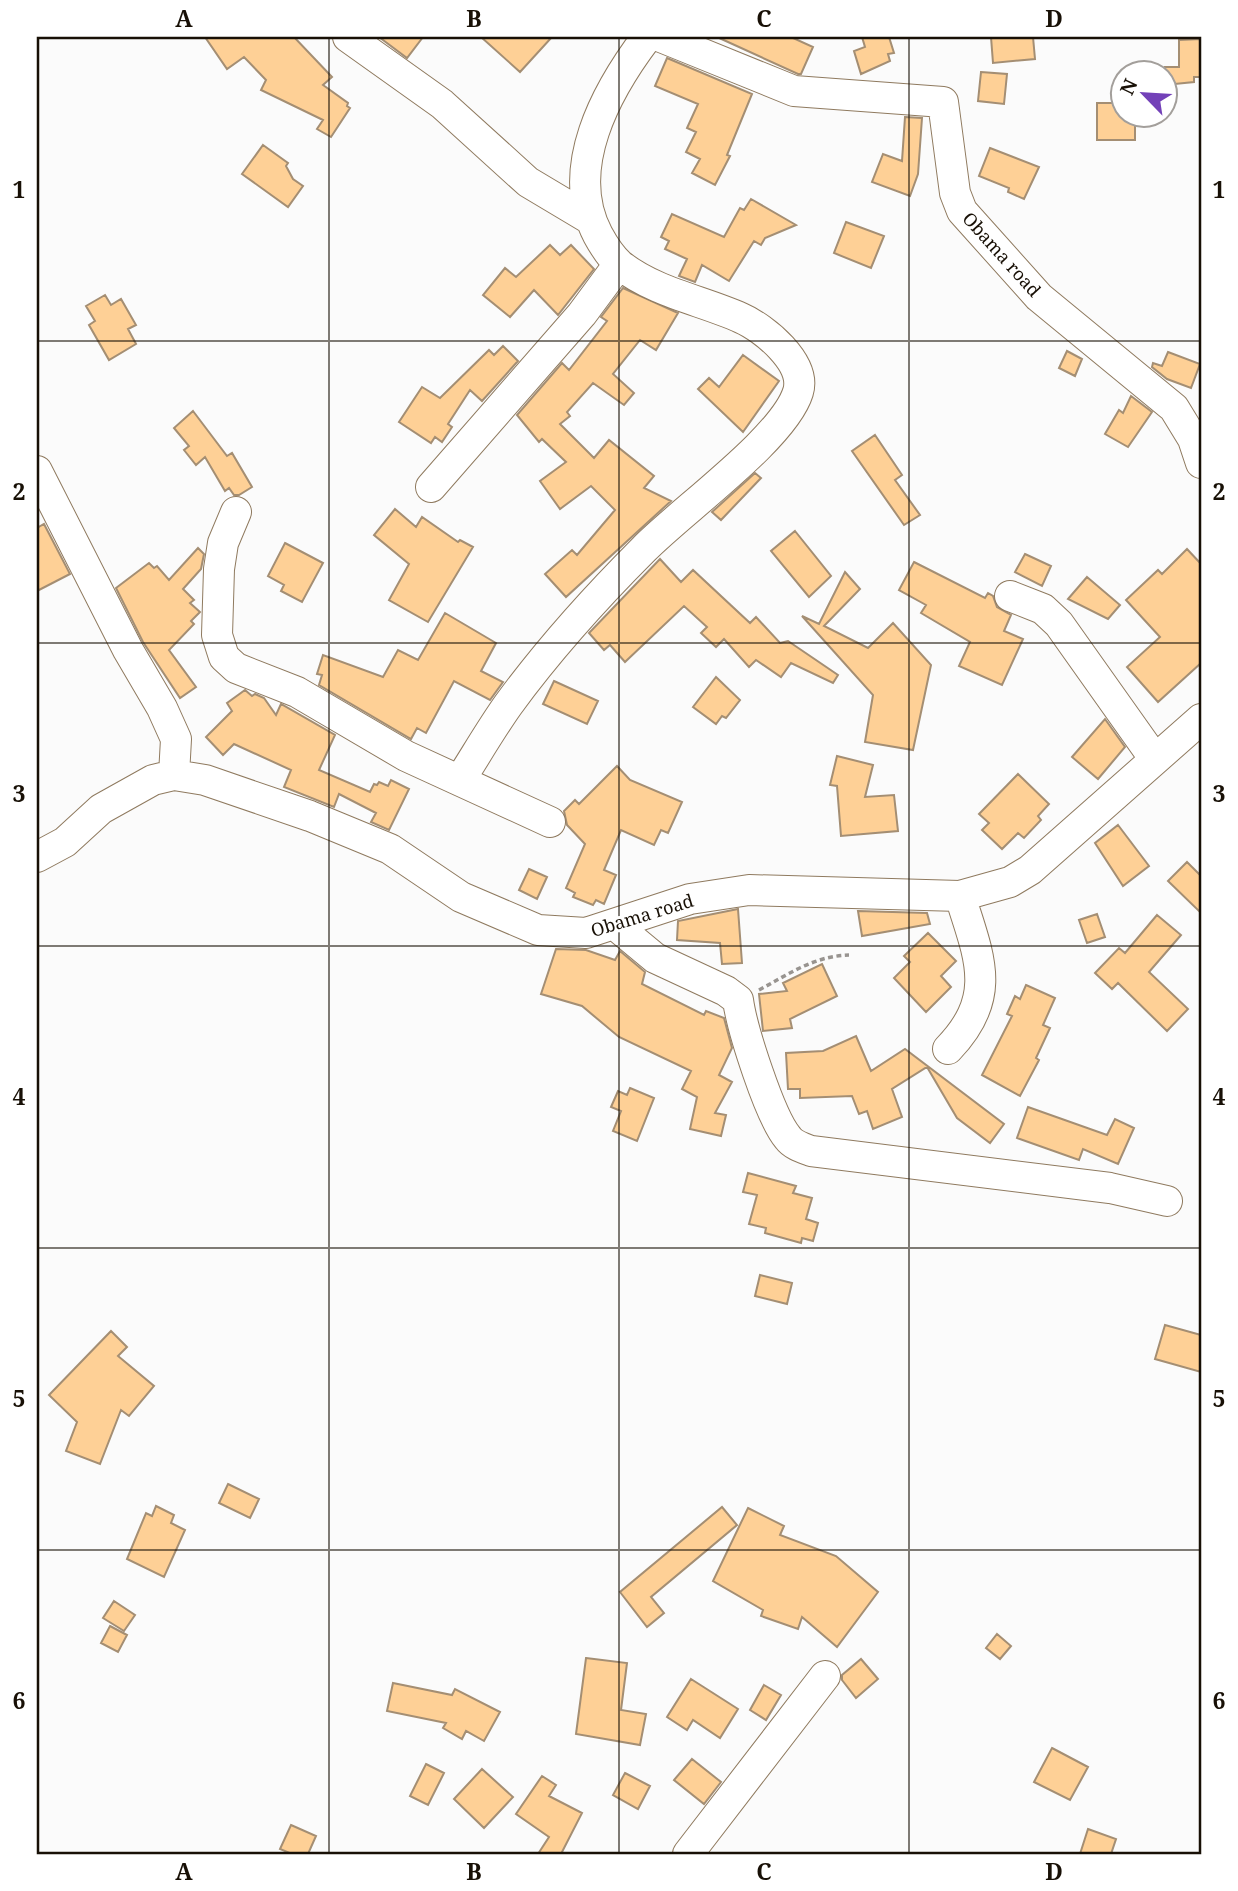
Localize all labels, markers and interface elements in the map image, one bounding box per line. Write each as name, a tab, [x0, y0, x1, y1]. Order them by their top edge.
text: A	[175, 2, 193, 34]
text: B	[466, 2, 482, 34]
text: C	[756, 2, 772, 34]
text: D	[1045, 2, 1063, 34]
north arrow	[1108, 60, 1178, 130]
text: N	[1114, 75, 1144, 99]
text: 1	[13, 173, 26, 205]
text: 1	[1213, 173, 1226, 205]
street label: Obama road	[957, 206, 1047, 302]
text: 2	[13, 475, 26, 507]
text: 2	[1213, 475, 1226, 507]
text: 3	[13, 777, 26, 809]
text: 3	[1213, 777, 1226, 809]
street label: Obama road	[588, 888, 696, 942]
text: 4	[13, 1080, 26, 1112]
text: 4	[1213, 1080, 1226, 1112]
text: 5	[13, 1382, 26, 1414]
text: 5	[1213, 1382, 1226, 1414]
text: 6	[13, 1684, 26, 1716]
text: 6	[1213, 1684, 1226, 1716]
text: A	[175, 1855, 193, 1887]
text: B	[466, 1855, 482, 1887]
text: C	[756, 1855, 772, 1887]
text: D	[1045, 1855, 1063, 1887]

